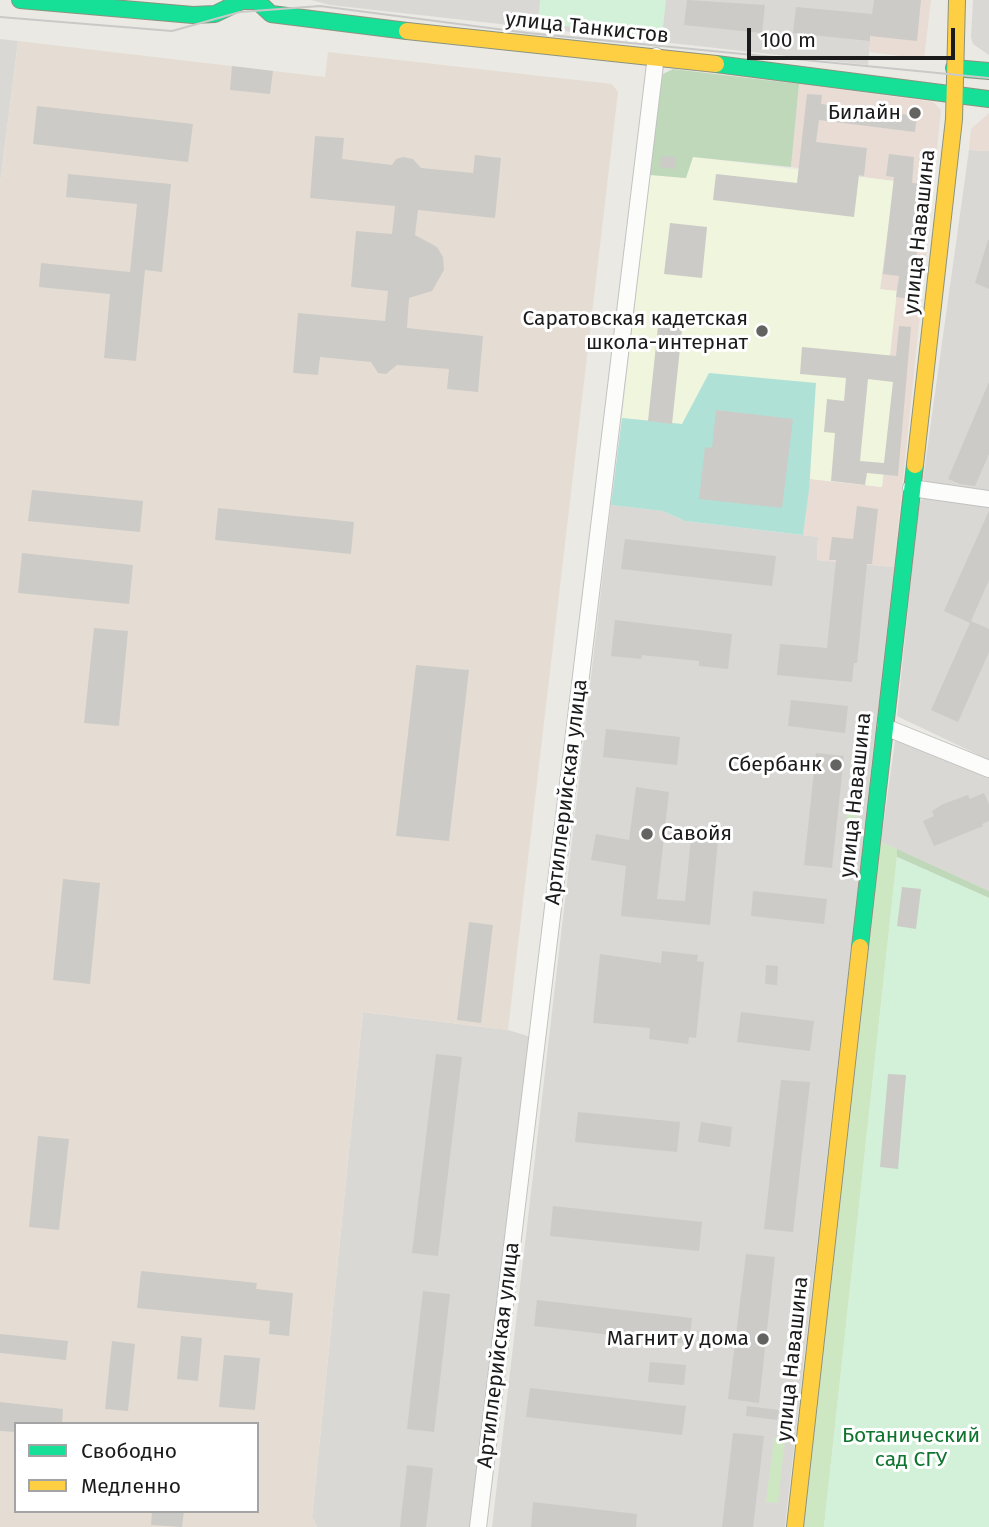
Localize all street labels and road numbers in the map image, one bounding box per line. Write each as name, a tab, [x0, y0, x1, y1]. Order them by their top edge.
street label: улица Танкистов	[504, 7, 670, 49]
street label: улица Навашина	[899, 148, 941, 316]
street label: Артиллерийская улица	[541, 678, 593, 906]
street label: улица Навашина	[835, 711, 877, 879]
street label: Артиллерийская улица	[473, 1241, 525, 1469]
street label: улица Навашина	[772, 1275, 814, 1443]

